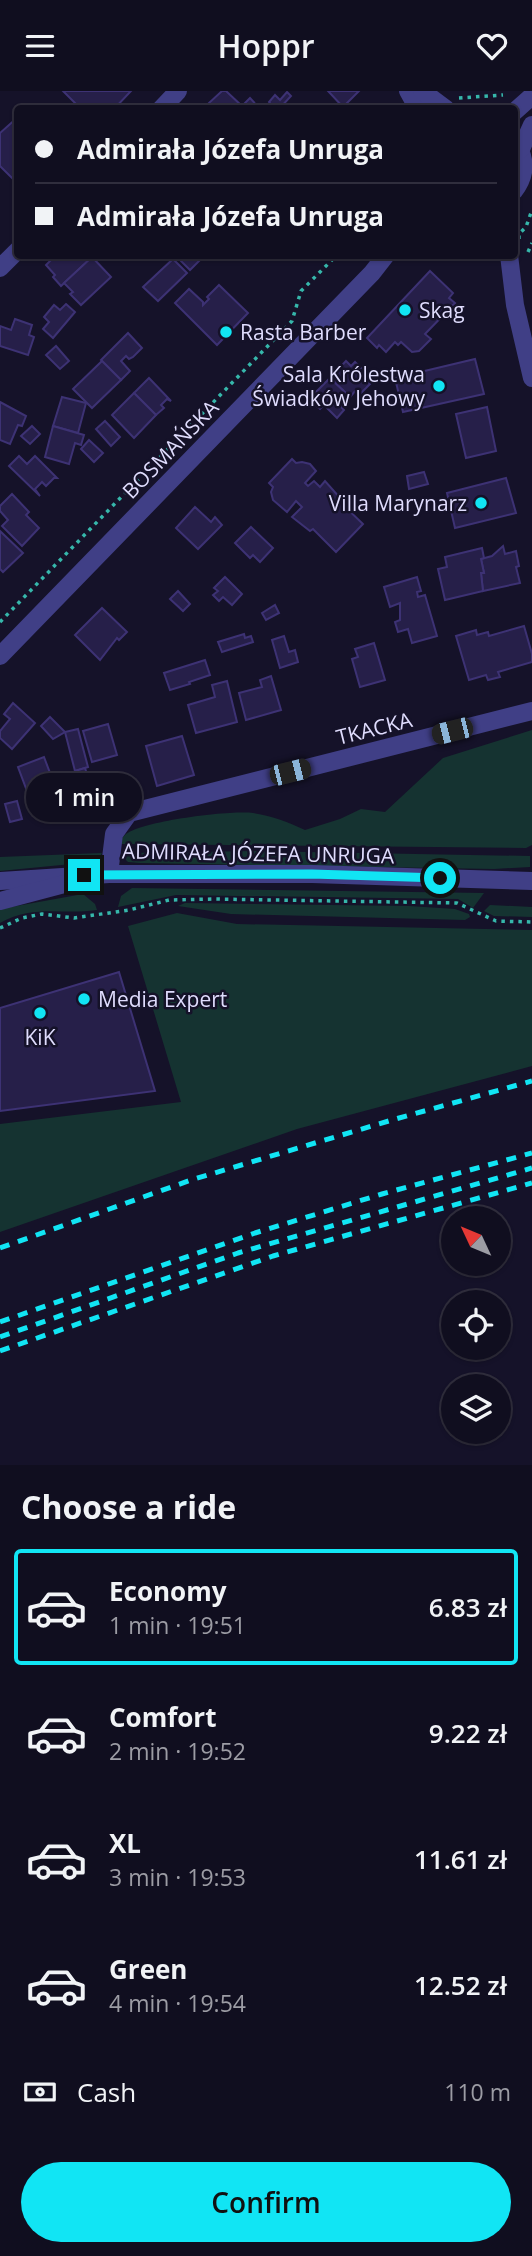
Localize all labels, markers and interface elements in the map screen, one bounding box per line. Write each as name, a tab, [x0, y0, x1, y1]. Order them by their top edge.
text: Hoppr	[217, 24, 315, 67]
icon: menu	[21, 27, 59, 65]
icon: heart	[473, 27, 511, 65]
text: Admirała Józefa Unruga	[77, 131, 384, 167]
text: Admirała Józefa Unruga	[77, 198, 384, 234]
place label: Skag	[419, 296, 465, 324]
marker: Skag	[397, 302, 413, 318]
place label: Rasta Barber	[240, 318, 367, 346]
marker: Rasta Barber	[218, 324, 234, 340]
place label: Sala Królestwa Świadków Jehowy	[252, 360, 425, 412]
marker: Sala Królestwa Świadków Jehowy	[431, 378, 447, 394]
street label: BOSMAŃSKA	[116, 393, 225, 504]
place label: Villa Marynarz	[329, 489, 467, 517]
marker: Villa Marynarz	[473, 495, 489, 511]
street label: TKACKA	[333, 705, 415, 751]
car	[430, 716, 475, 746]
car	[268, 757, 313, 787]
callout: 1 min	[26, 773, 142, 823]
text: 1 min	[53, 781, 115, 813]
street label: ADMIRAŁA JÓZEFA UNRUGA	[122, 837, 395, 869]
route end	[68, 859, 100, 891]
route start	[424, 862, 456, 894]
place label: Media Expert	[98, 985, 227, 1013]
marker: Media Expert	[76, 991, 92, 1007]
marker: KiK	[32, 1005, 48, 1021]
place label: KiK	[24, 1023, 56, 1051]
north arrow	[441, 1206, 511, 1276]
map controls	[441, 1206, 511, 1444]
button: locate	[441, 1290, 511, 1360]
button: layers	[441, 1374, 511, 1444]
text: Choose a ride	[21, 1485, 236, 1528]
text: Economy	[109, 1573, 227, 1609]
icon: car	[25, 1576, 88, 1639]
text: 6.83 zł	[429, 1589, 507, 1625]
text: 1 min · 19:51	[109, 1609, 246, 1641]
text: Comfort	[109, 1699, 216, 1735]
icon: car	[25, 1702, 88, 1765]
text: 9.22 zł	[429, 1715, 507, 1751]
text: 2 min · 19:52	[109, 1735, 246, 1767]
text: XL	[109, 1825, 141, 1861]
icon: car	[25, 1828, 88, 1891]
text: 11.61 zł	[414, 1841, 507, 1877]
text: 3 min · 19:53	[109, 1861, 246, 1893]
text: Green	[109, 1951, 187, 1987]
icon: car	[25, 1954, 88, 2017]
text: 12.52 zł	[414, 1967, 507, 2003]
text: 4 min · 19:54	[109, 1987, 246, 2019]
icon: cash	[21, 2073, 59, 2111]
text: Cash	[77, 2074, 136, 2110]
text: 110 m	[444, 2076, 511, 2108]
button: Confirm	[21, 2162, 511, 2242]

